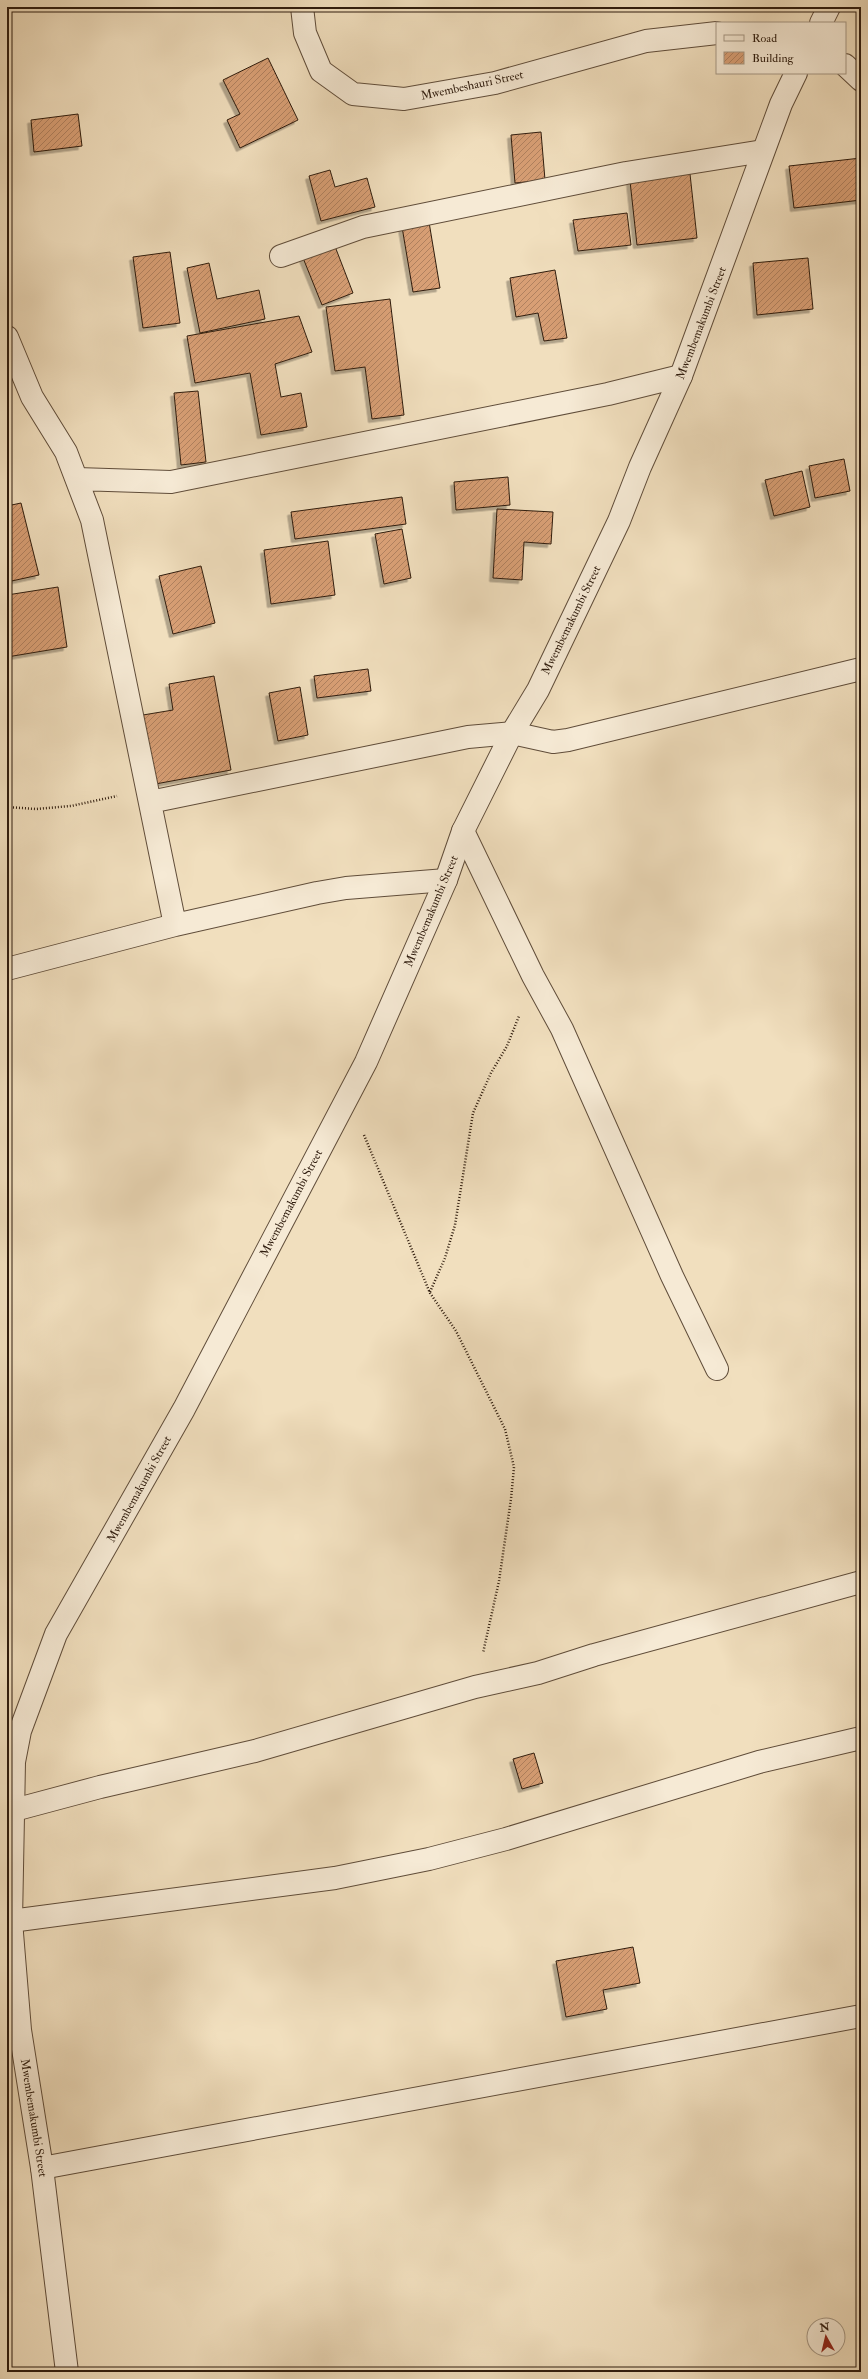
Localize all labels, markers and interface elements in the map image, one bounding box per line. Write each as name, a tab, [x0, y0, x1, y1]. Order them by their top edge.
legend	[716, 22, 846, 74]
text: Road	[752, 31, 777, 46]
text: Building	[752, 51, 795, 66]
street label: Mwembeshauri Street	[419, 67, 525, 104]
street label: Mwembemakumbi Street	[673, 265, 730, 382]
street label: Mwembemakumbi Street	[538, 563, 604, 677]
street label: Mwembemakumbi Street	[401, 853, 462, 969]
street label: Mwembemakumbi Street	[257, 1147, 326, 1260]
street label: Mwembemakumbi Street	[104, 1433, 175, 1545]
street label: Mwembemakumbi Street	[17, 2058, 50, 2178]
north arrow	[806, 2317, 846, 2357]
text: N	[818, 2320, 832, 2335]

